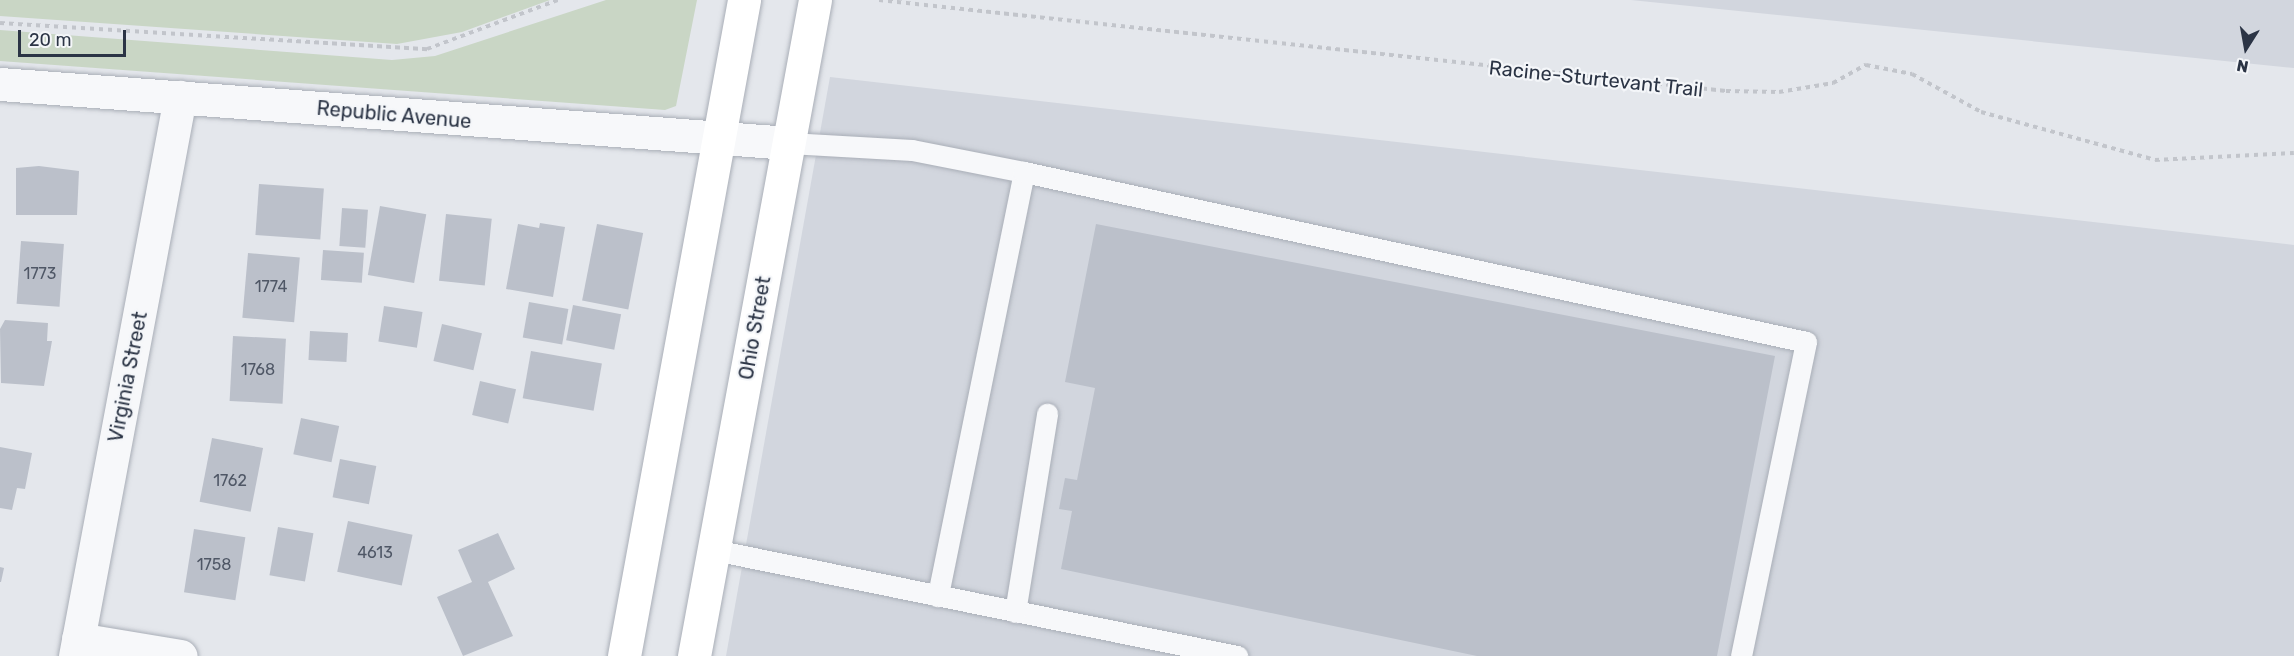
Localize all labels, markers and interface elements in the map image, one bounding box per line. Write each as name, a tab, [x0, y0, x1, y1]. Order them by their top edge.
scale bar	[21, 18, 129, 56]
north arrow	[2216, 18, 2276, 78]
text: 20 m	[29, 29, 71, 51]
street label: Racine-Sturtevant Trail	[1487, 56, 1705, 102]
text: N	[2235, 56, 2250, 77]
street label: Republic Avenue	[315, 96, 473, 134]
house number: 1773	[24, 264, 56, 284]
street label: Ohio Street	[734, 274, 776, 382]
house number: 1774	[255, 277, 287, 297]
street label: Virginia Street	[104, 310, 152, 444]
house number: 1768	[241, 360, 275, 380]
house number: 1762	[213, 471, 247, 491]
house number: 4613	[357, 543, 393, 563]
house number: 1758	[197, 555, 231, 575]

